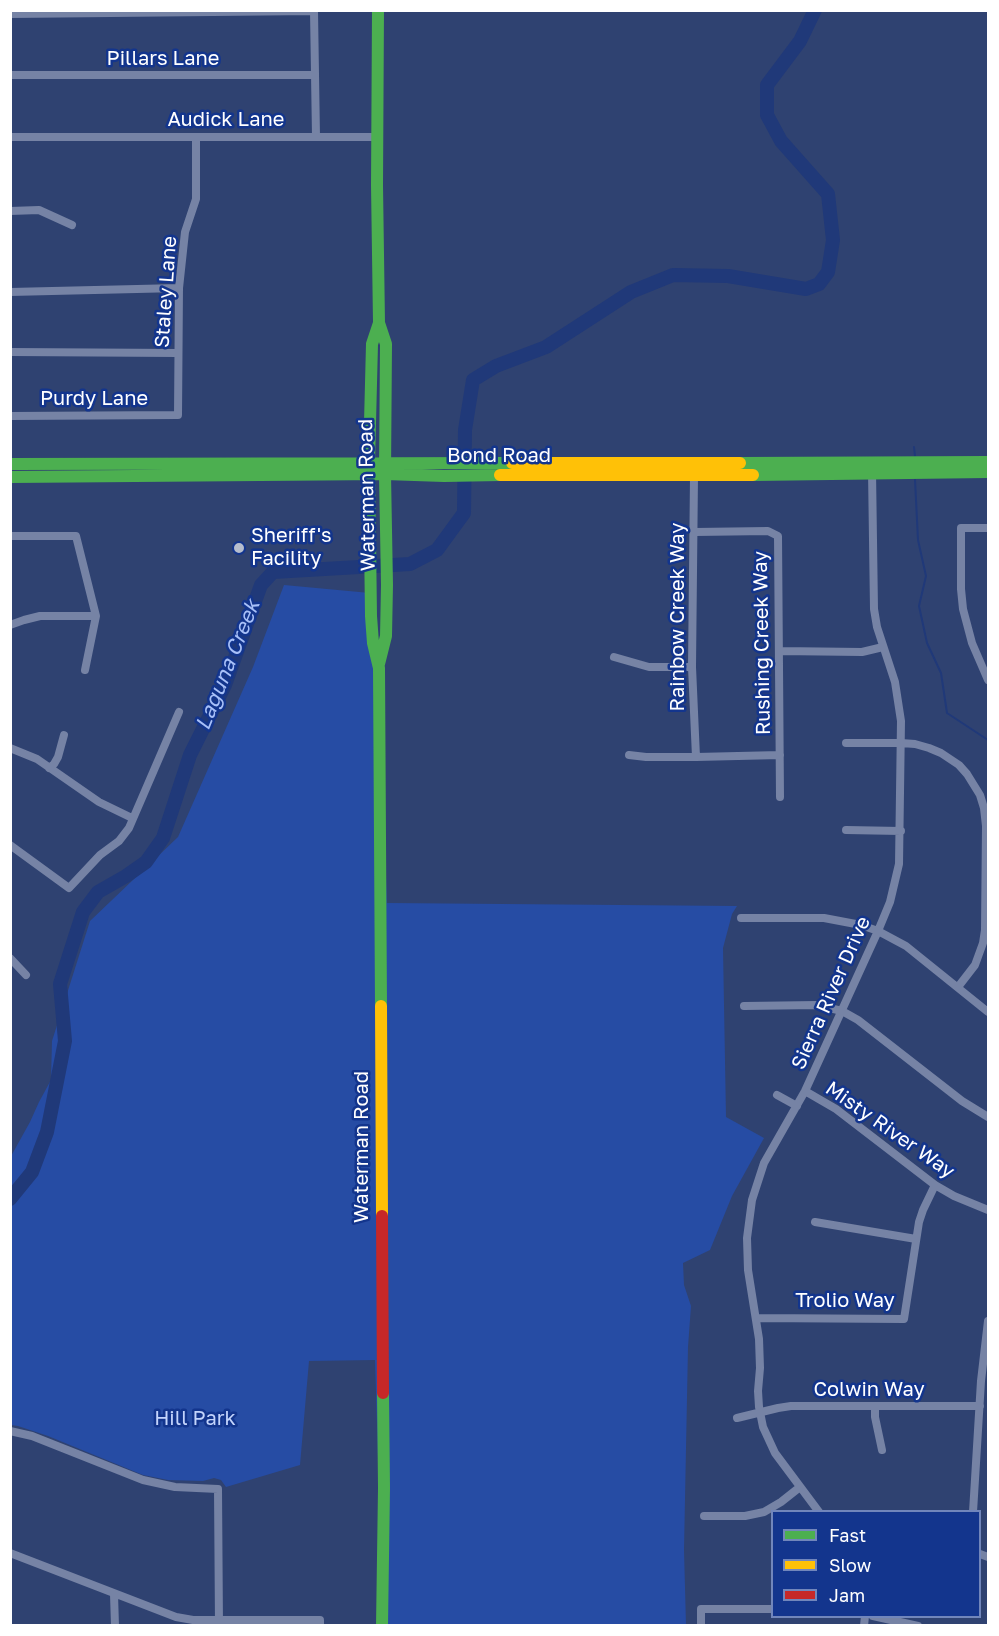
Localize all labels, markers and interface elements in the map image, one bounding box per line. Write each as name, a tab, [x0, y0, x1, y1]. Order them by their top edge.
street label: Pillars Lane	[107, 47, 219, 71]
street label: Audick Lane	[168, 108, 284, 132]
street label: Staley Lane	[150, 235, 182, 349]
street label: Purdy Lane	[40, 387, 148, 411]
street label: Waterman Road	[354, 419, 380, 571]
street label: Bond Road	[447, 444, 551, 468]
street label: Rainbow Creek Way	[666, 523, 690, 711]
place label: Sheriff's Facility	[251, 524, 332, 571]
marker: Sheriff's Facility	[232, 541, 246, 555]
street label: Rushing Creek Way	[748, 551, 776, 735]
water label: Laguna Creek	[190, 596, 266, 734]
street label: Sierra River Drive	[786, 913, 876, 1073]
street label: Waterman Road	[350, 1071, 374, 1223]
street label: Misty River Way	[821, 1076, 959, 1184]
street label: Trolio Way	[795, 1289, 895, 1313]
street label: Colwin Way	[813, 1378, 925, 1402]
park label: Hill Park	[154, 1407, 236, 1431]
legend	[771, 1510, 981, 1618]
text: Fast	[829, 1524, 866, 1546]
text: Slow	[829, 1554, 871, 1576]
text: Jam	[829, 1584, 865, 1606]

